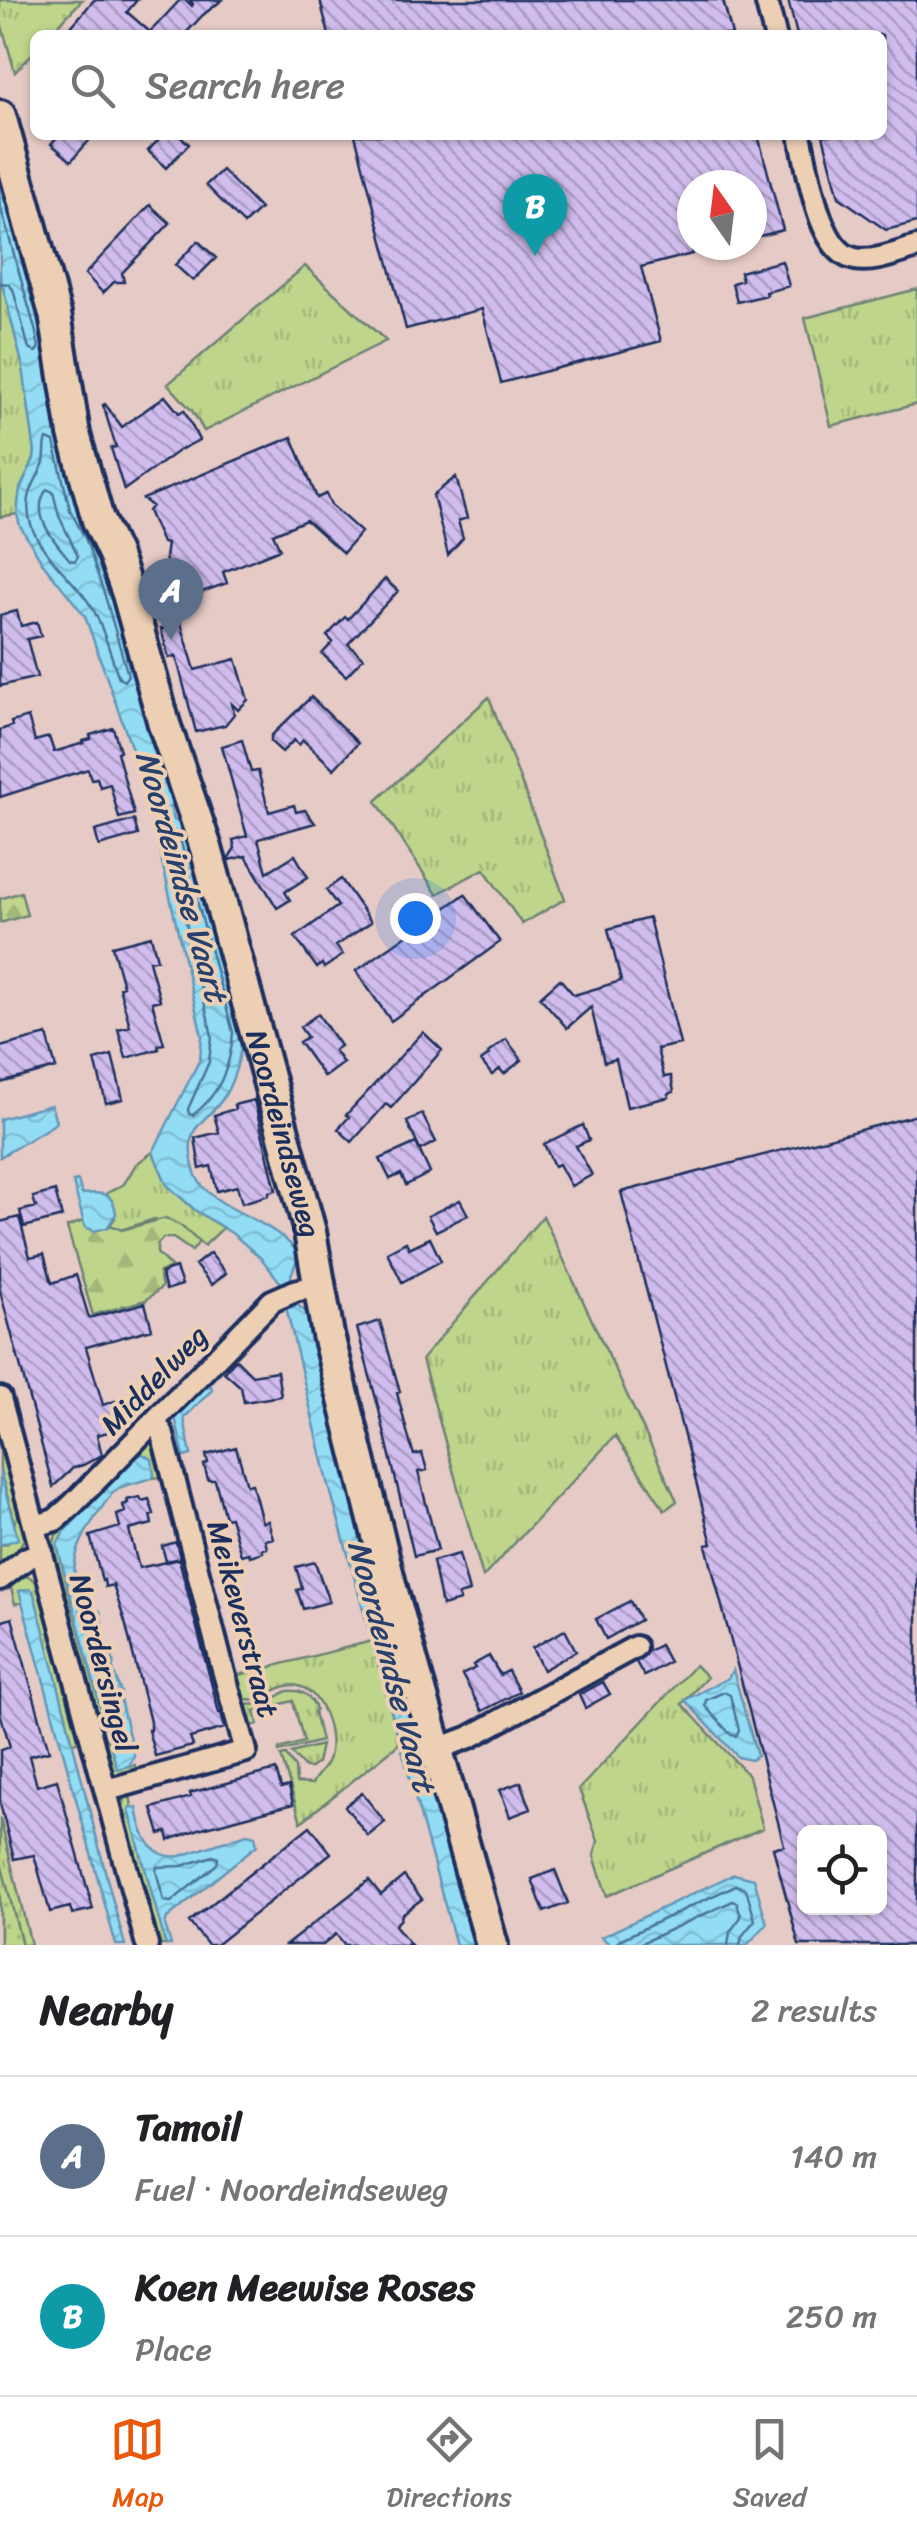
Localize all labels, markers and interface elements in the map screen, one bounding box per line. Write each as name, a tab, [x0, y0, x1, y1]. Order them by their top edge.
search box	[30, 30, 887, 140]
text: Search here	[145, 52, 345, 119]
icon: search	[65, 58, 120, 113]
north arrow	[677, 170, 767, 260]
pin: B	[502, 174, 568, 256]
pin: A	[138, 558, 204, 640]
water label: Noordeindse Vaart	[118, 744, 246, 1012]
your location	[390, 893, 441, 944]
street label: Noordeindseweg	[229, 1023, 337, 1244]
street label: Middelweg	[86, 1311, 222, 1449]
street label: Meikeverstraat	[191, 1514, 295, 1724]
water label: Noordeindse Vaart	[331, 1534, 454, 1802]
street label: Noordersingel	[53, 1567, 153, 1760]
map controls	[797, 1825, 887, 1915]
button: locate	[797, 1825, 887, 1915]
text: Nearby	[40, 1973, 173, 2047]
text: 2 results	[751, 1982, 877, 2039]
text: Tamoil	[135, 2094, 242, 2161]
text: A	[62, 2128, 83, 2185]
text: 140 m	[790, 2128, 877, 2185]
text: Fuel · Noordeindseweg	[135, 2161, 448, 2218]
text: Koen Meewise Roses	[135, 2254, 475, 2321]
text: B	[62, 2288, 83, 2345]
text: 250 m	[786, 2288, 877, 2345]
text: Place	[135, 2321, 212, 2378]
tab: Map	[110, 2412, 165, 2521]
tab: Directions	[386, 2412, 512, 2521]
tab: Saved	[733, 2412, 807, 2521]

